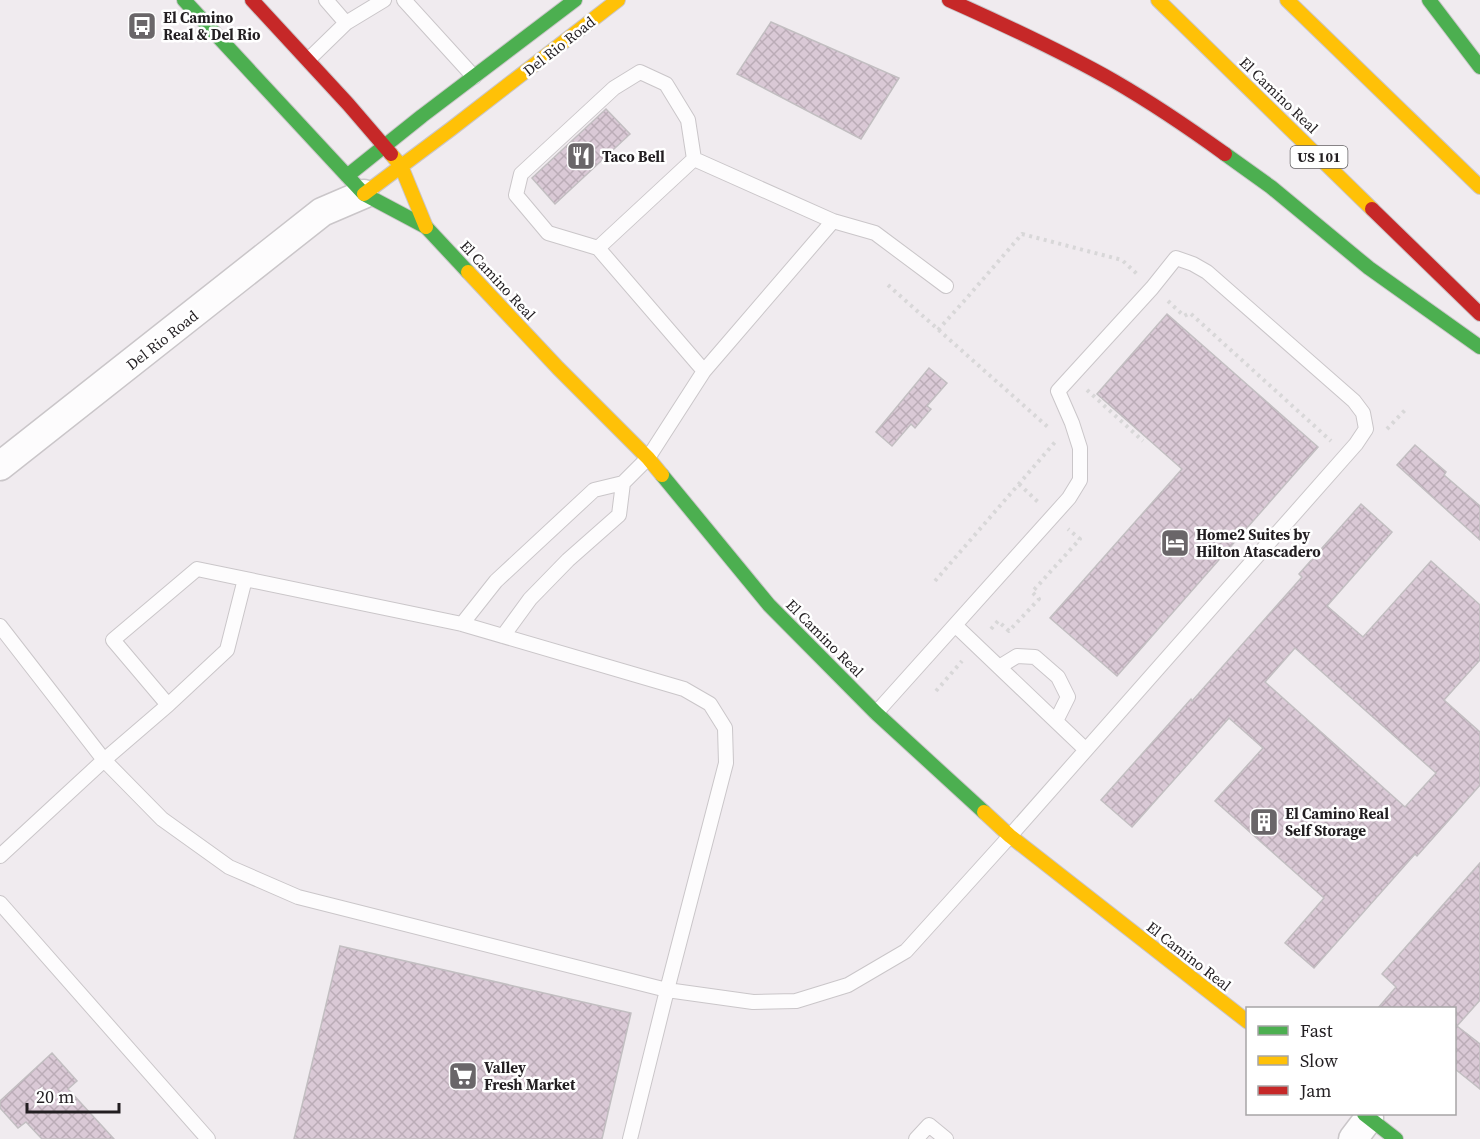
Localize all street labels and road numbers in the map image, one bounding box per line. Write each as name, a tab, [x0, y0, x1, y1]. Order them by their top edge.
street label: Del Rio Road	[519, 11, 600, 81]
street label: El Camino Real	[1235, 52, 1323, 138]
road number: US 101	[1290, 146, 1348, 168]
street label: El Camino Real	[456, 236, 541, 325]
street label: Del Rio Road	[122, 305, 203, 375]
street label: El Camino Real	[781, 594, 869, 682]
street label: El Camino Real	[1142, 916, 1236, 996]

